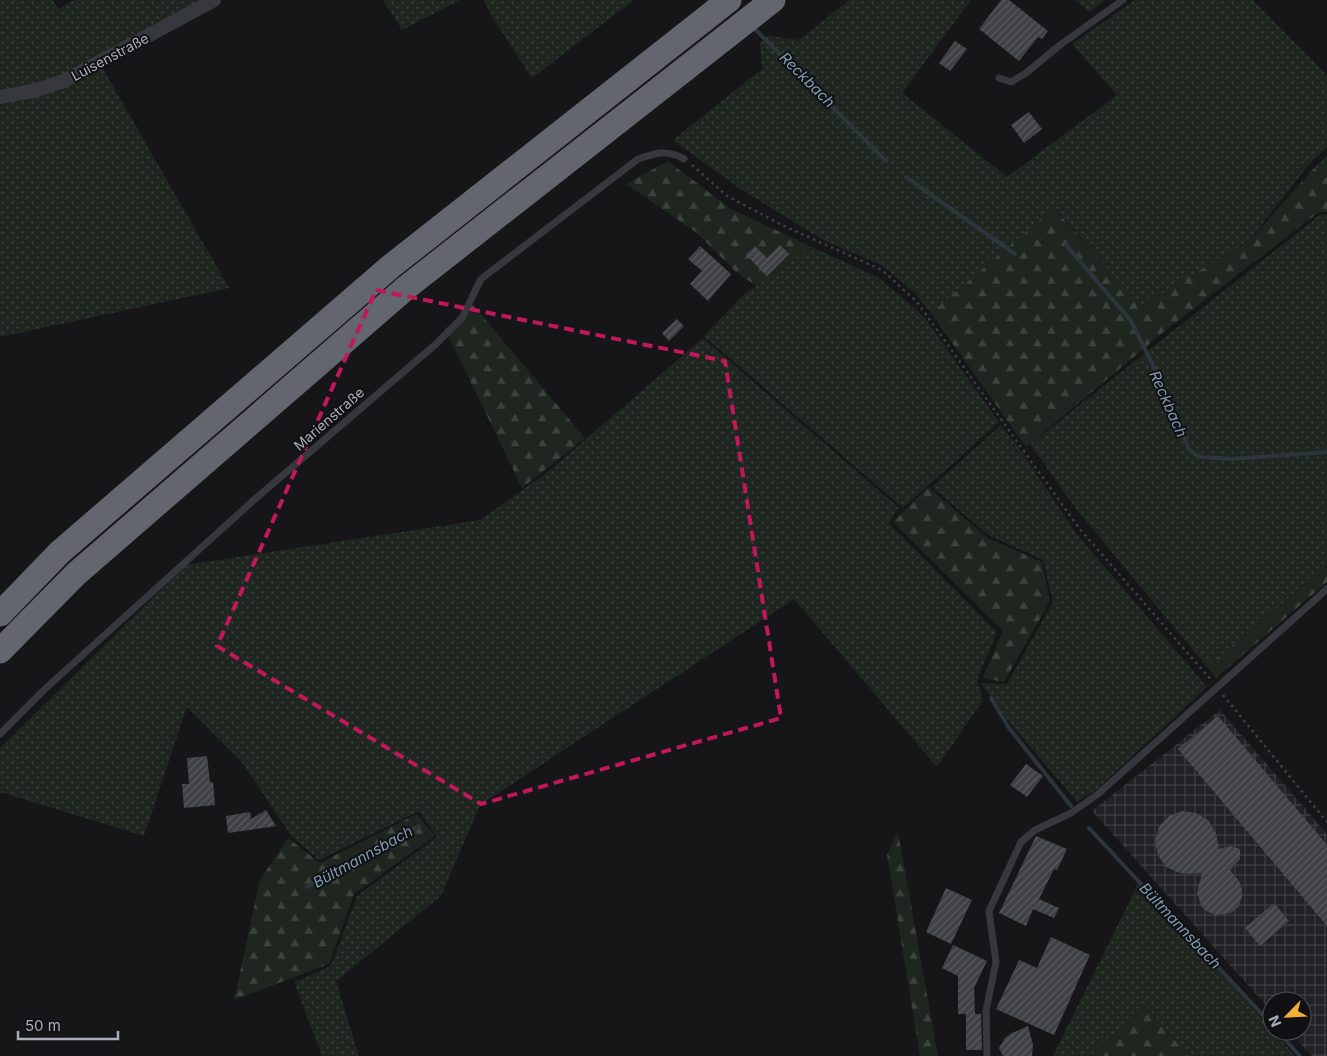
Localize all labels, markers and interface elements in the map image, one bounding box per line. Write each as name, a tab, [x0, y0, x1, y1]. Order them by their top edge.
street label: Luisenstraße	[68, 29, 151, 84]
water label: Reckbach	[776, 48, 839, 111]
water label: Reckbach	[1145, 368, 1192, 440]
street label: Marienstraße	[290, 383, 367, 454]
water label: Bültmannsbach	[309, 821, 416, 892]
water label: Bültmannsbach	[1135, 878, 1225, 973]
north arrow	[1262, 991, 1312, 1041]
scale bar	[18, 1008, 118, 1040]
text: N	[1265, 1013, 1285, 1030]
text: 50 m	[25, 1016, 61, 1035]

